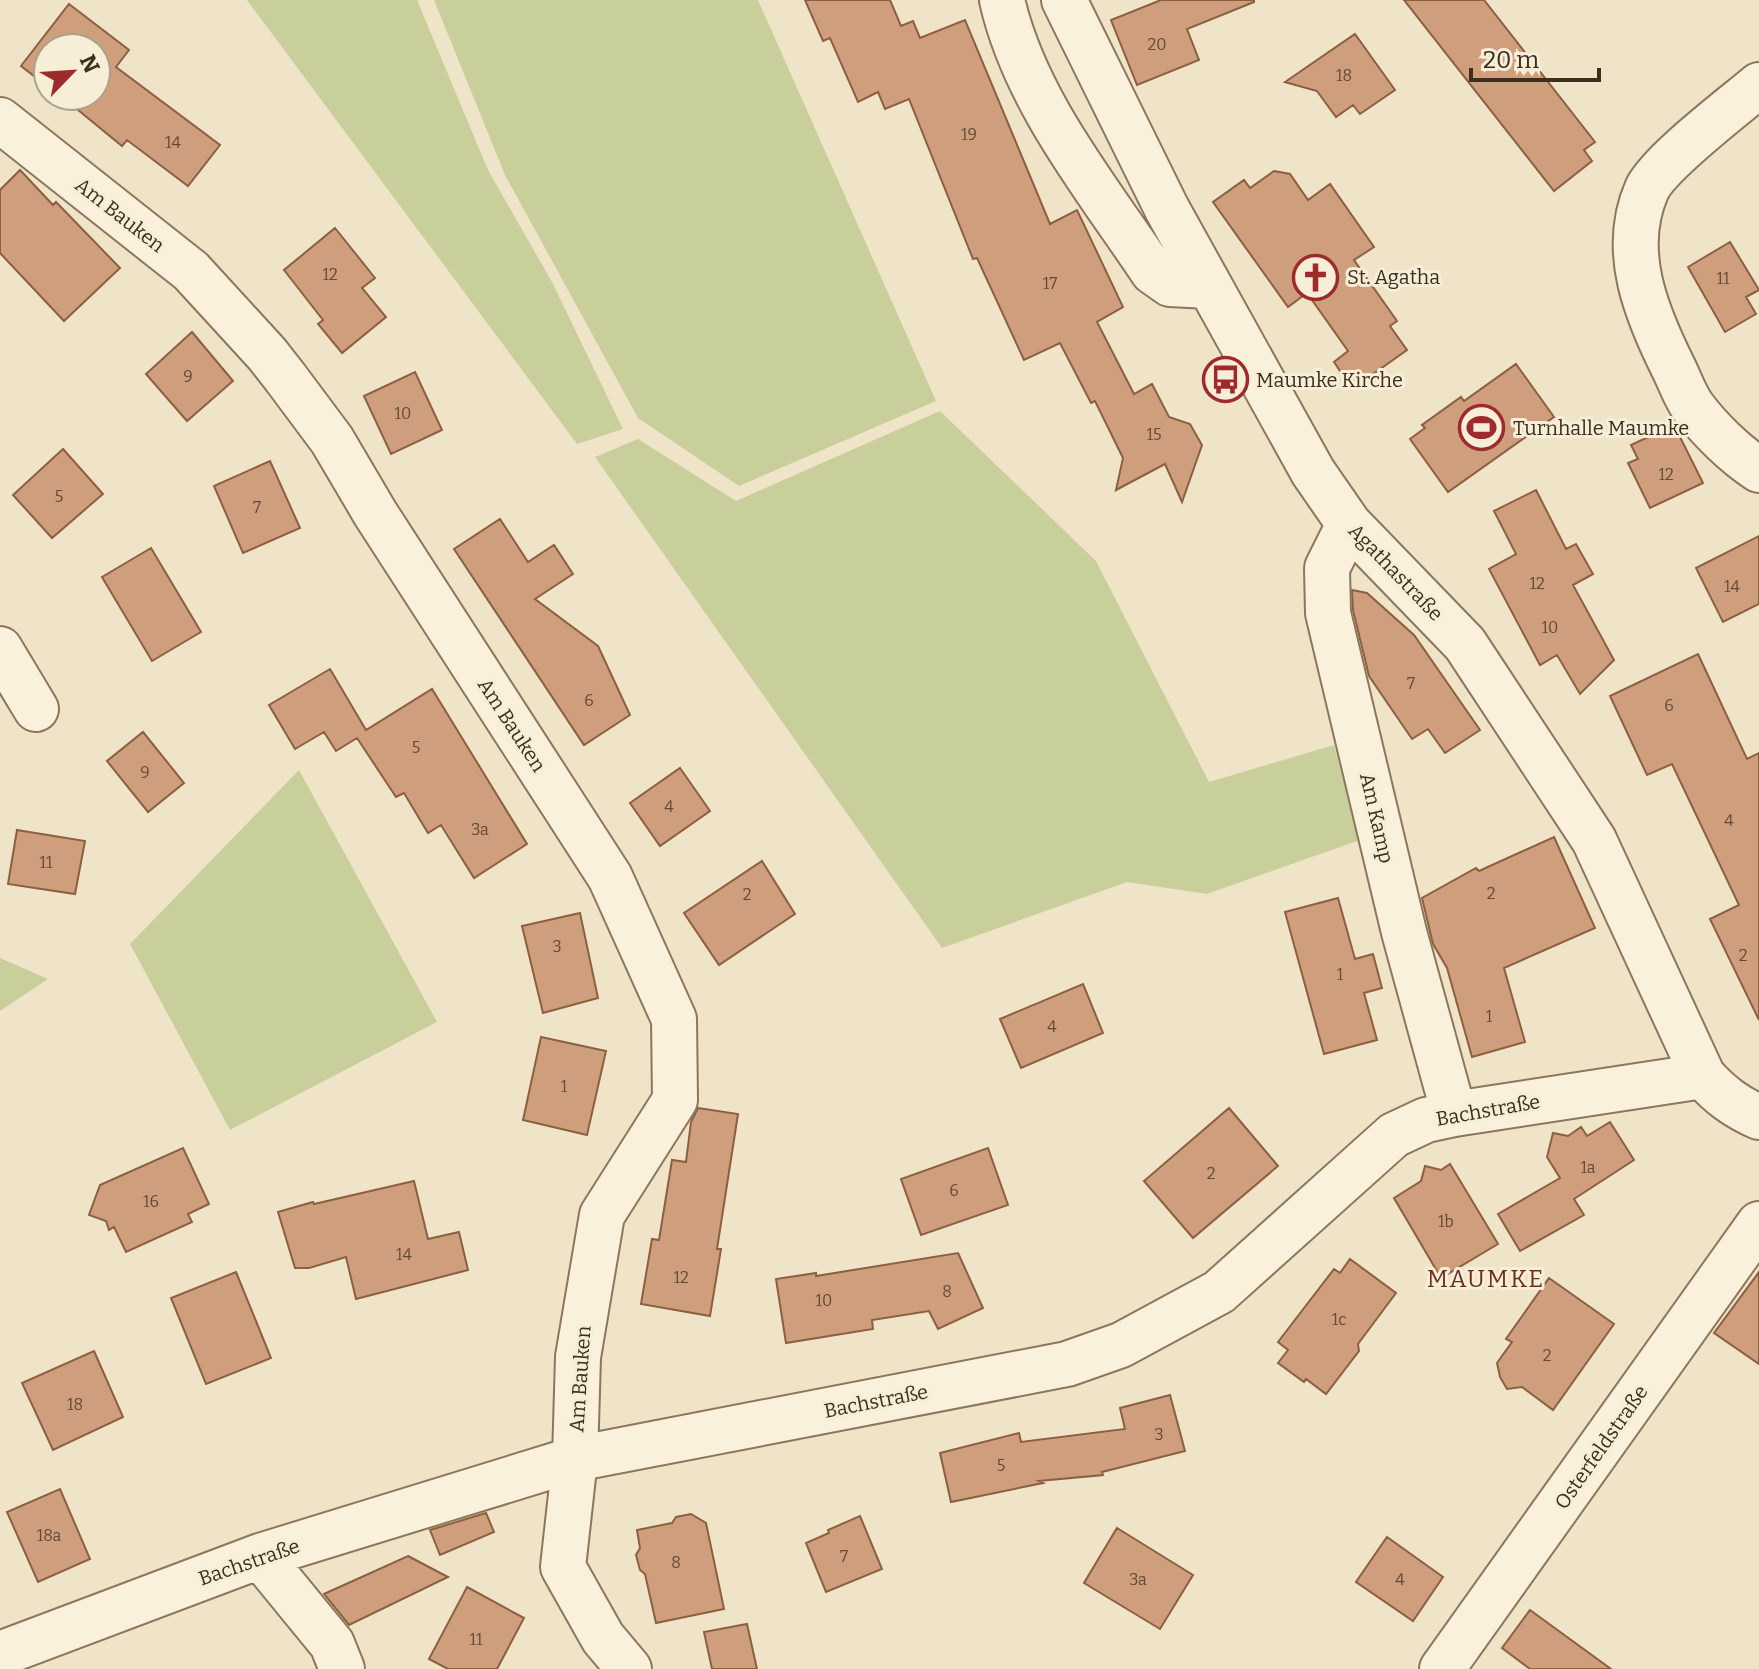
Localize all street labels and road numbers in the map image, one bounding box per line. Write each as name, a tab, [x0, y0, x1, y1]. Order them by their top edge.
street label: Am Bauken	[71, 173, 170, 258]
street label: Agathastraße	[1344, 518, 1448, 626]
street label: Am Bauken	[473, 674, 551, 777]
street label: Am Kamp	[1355, 770, 1399, 866]
street label: Bachstraße	[1434, 1089, 1542, 1131]
street label: Am Bauken	[564, 1325, 596, 1433]
street label: Bachstraße	[822, 1379, 930, 1423]
street label: Osterfeldstraße	[1549, 1380, 1653, 1514]
street label: Bachstraße	[195, 1533, 303, 1591]

